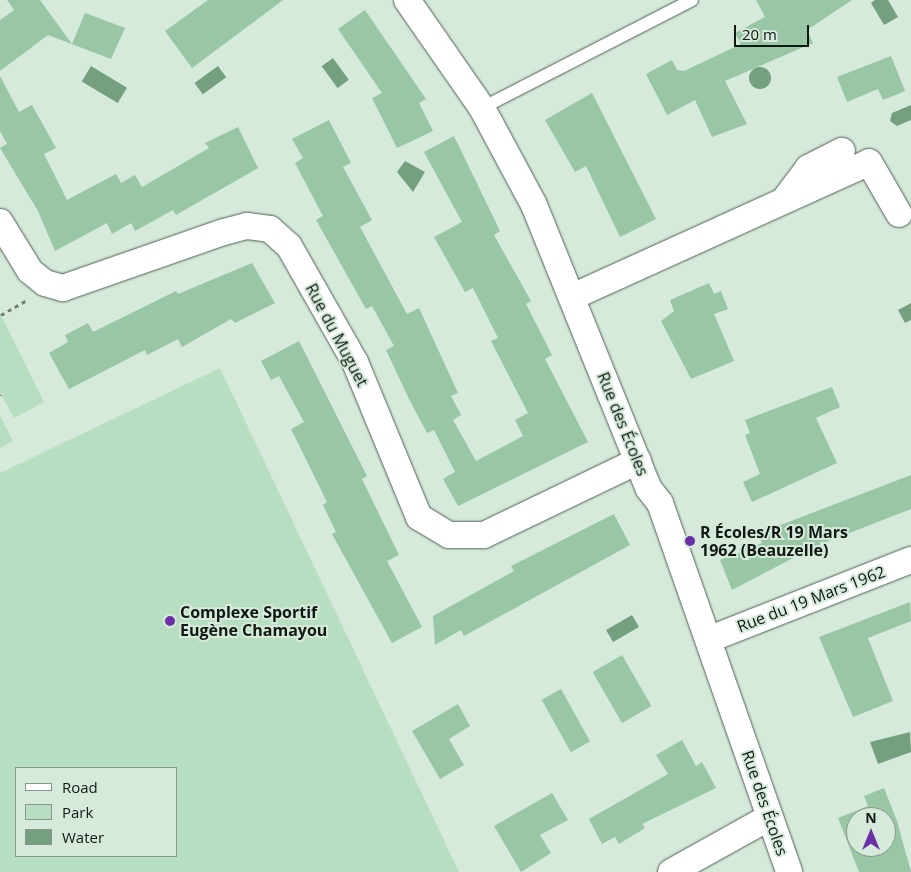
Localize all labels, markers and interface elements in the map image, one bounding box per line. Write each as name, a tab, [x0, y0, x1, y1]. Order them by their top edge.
scale bar	[736, 15, 811, 47]
text: 20 m	[742, 24, 777, 44]
street label: Rue du Muguet	[302, 280, 372, 390]
street label: Rue des Écoles	[593, 369, 653, 479]
place label: R Écoles/R 19 Mars 1962 (Beauzelle)	[700, 522, 848, 560]
marker: R Écoles/R 19 Mars 1962 (Beauzelle)	[684, 535, 696, 547]
street label: Rue du 19 Mars 1962	[734, 562, 888, 636]
place label: Complexe Sportif Eugène Chamayou	[180, 602, 327, 640]
marker: Complexe Sportif Eugène Chamayou	[164, 615, 176, 627]
street label: Rue des Écoles	[738, 748, 792, 858]
legend	[15, 767, 178, 857]
text: Road	[62, 777, 98, 797]
text: Park	[62, 802, 93, 822]
north arrow	[846, 807, 896, 857]
text: N	[865, 808, 877, 827]
text: Water	[62, 827, 104, 847]

